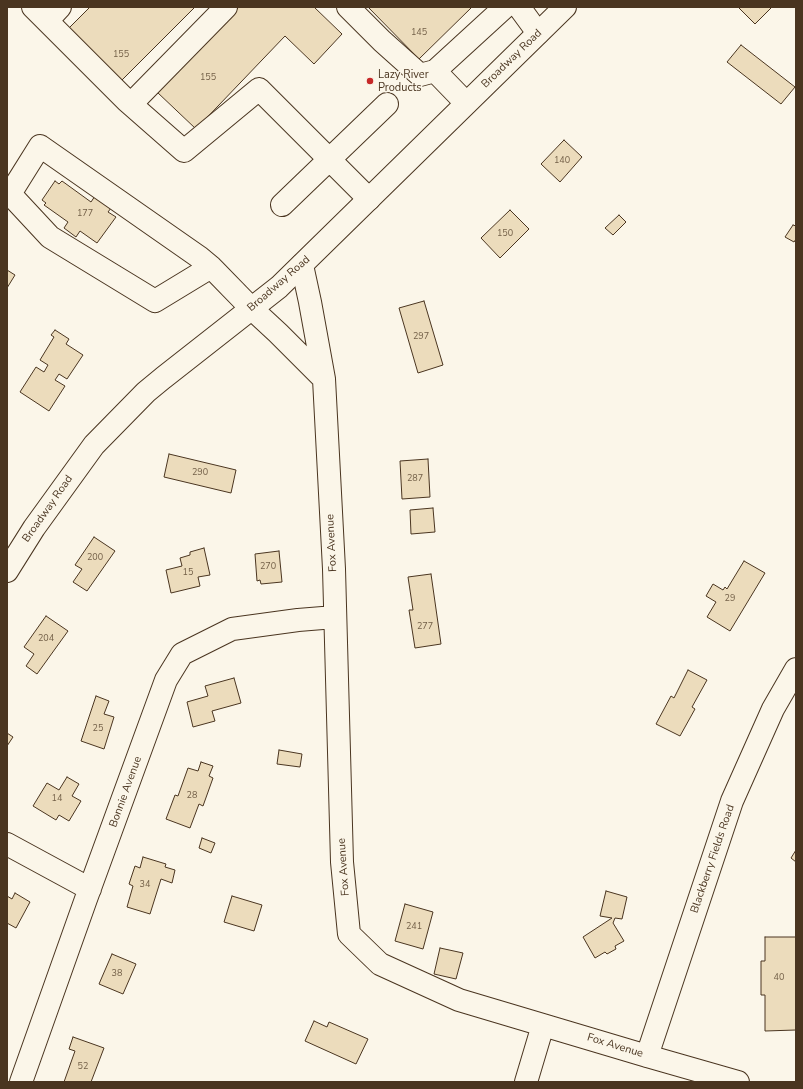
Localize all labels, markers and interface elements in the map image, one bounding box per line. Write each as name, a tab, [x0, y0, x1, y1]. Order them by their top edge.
street label: Broadway Road	[479, 27, 545, 91]
house number: 145	[411, 28, 427, 38]
house number: 155	[113, 50, 129, 60]
place label: Lazy River Products	[378, 68, 429, 94]
house number: 155	[200, 73, 216, 83]
marker: Lazy River Products	[365, 76, 375, 86]
house number: 140	[554, 156, 570, 166]
house number: 177	[77, 209, 93, 219]
house number: 150	[497, 229, 513, 239]
street label: Broadway Road	[245, 253, 313, 315]
house number: 297	[413, 332, 429, 342]
house number: 290	[192, 468, 208, 478]
street label: Broadway Road	[20, 473, 76, 545]
house number: 287	[407, 474, 423, 484]
street label: Fox Avenue	[324, 514, 340, 572]
house number: 200	[87, 553, 103, 563]
house number: 270	[260, 562, 276, 572]
house number: 15	[183, 568, 193, 578]
house number: 29	[725, 594, 735, 604]
house number: 277	[417, 622, 433, 632]
house number: 204	[38, 634, 54, 644]
house number: 25	[93, 724, 103, 734]
street label: Bonnie Avenue	[107, 755, 145, 829]
house number: 28	[187, 791, 197, 801]
house number: 14	[52, 794, 62, 804]
street label: Blackberry Fields Road	[688, 803, 738, 915]
street label: Fox Avenue	[335, 838, 353, 896]
house number: 34	[140, 880, 150, 890]
house number: 241	[406, 922, 422, 932]
house number: 38	[112, 969, 122, 979]
house number: 40	[774, 973, 784, 983]
street label: Fox Avenue	[585, 1031, 645, 1061]
house number: 52	[78, 1062, 88, 1072]

